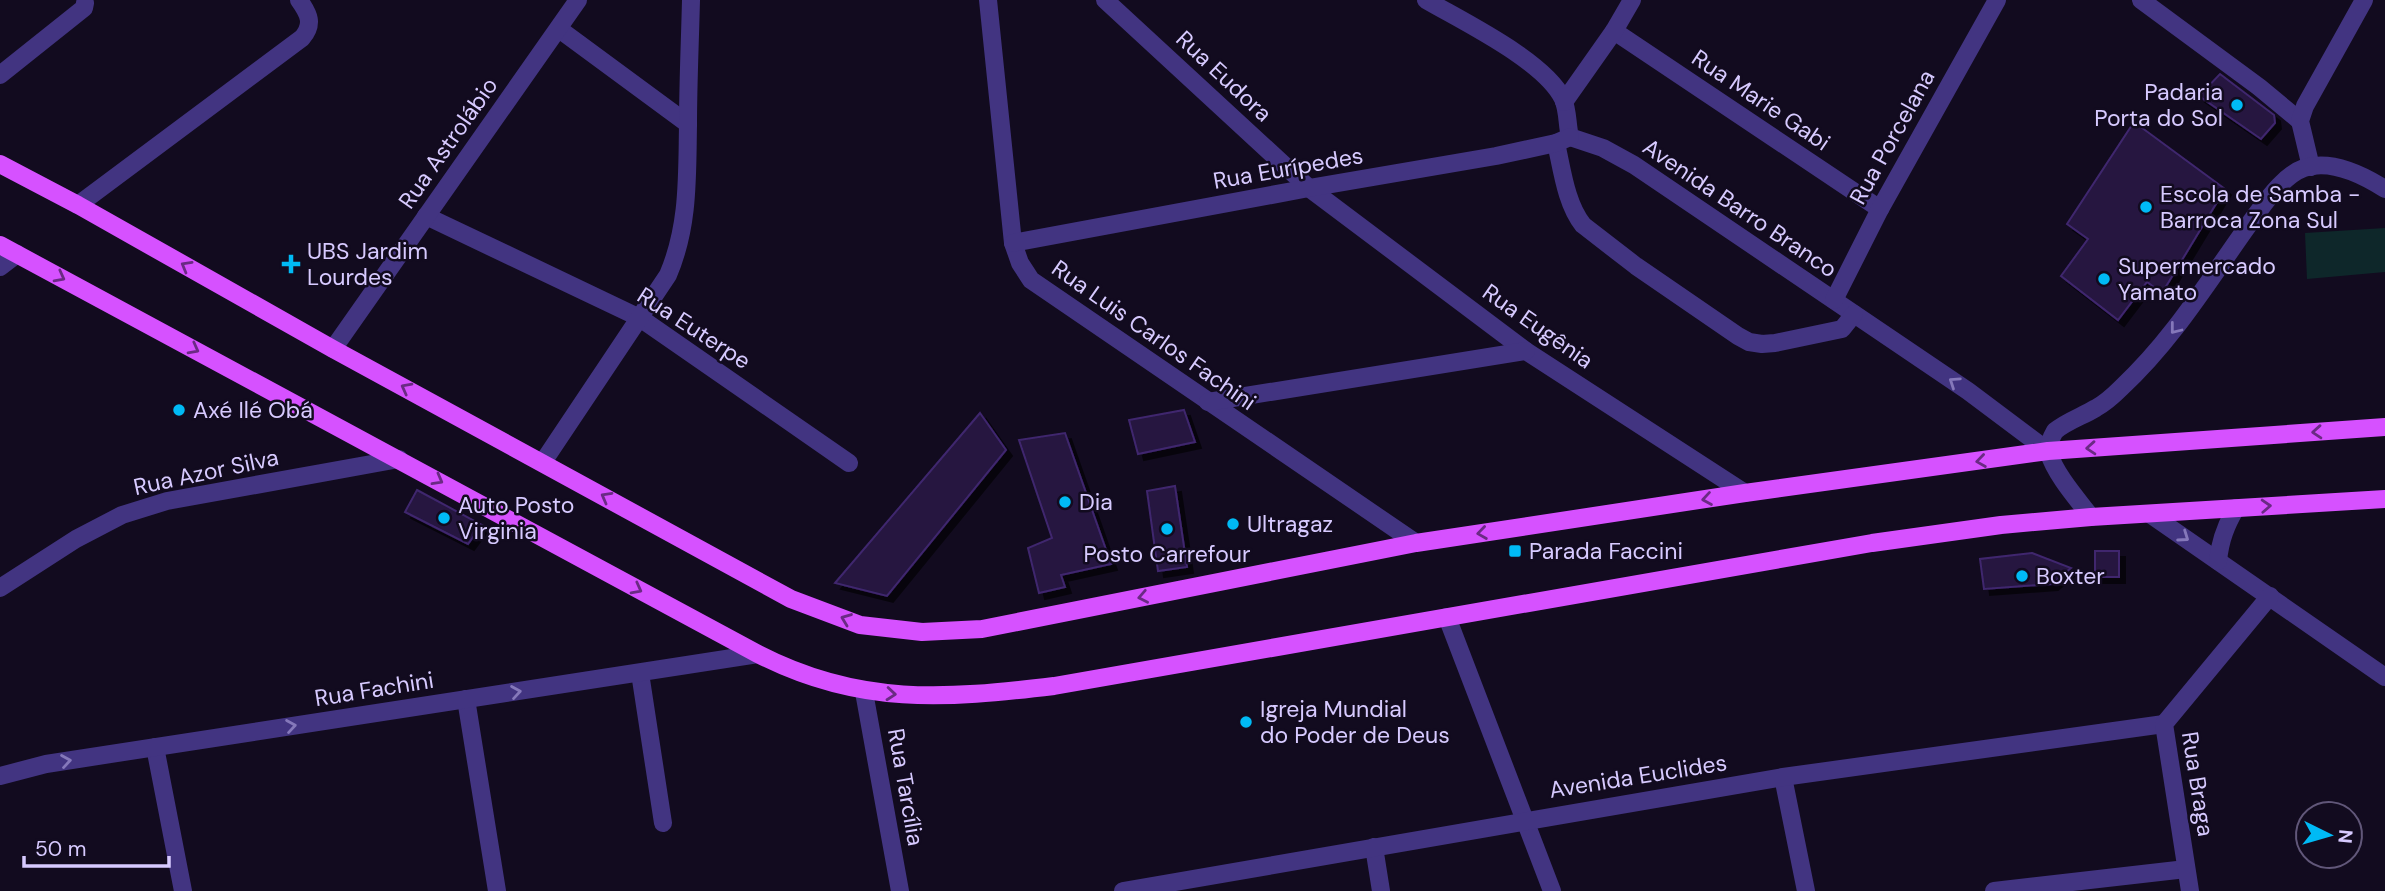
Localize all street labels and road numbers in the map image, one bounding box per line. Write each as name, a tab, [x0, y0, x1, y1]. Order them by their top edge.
street label: Rua Eudora	[1170, 24, 1278, 128]
street label: Rua Marie Gabi	[1686, 43, 1836, 157]
street label: Rua Porcelana	[1843, 64, 1941, 210]
street label: Rua Astrolábio	[392, 71, 504, 215]
street label: Avenida Barro Branco	[1637, 132, 1843, 284]
street label: Rua Eurípedes	[1211, 140, 1365, 196]
street label: Rua Luis Carlos Fachini	[1046, 253, 1262, 417]
street label: Rua Eugênia	[1477, 277, 1599, 375]
street label: Rua Euterpe	[632, 280, 756, 376]
street label: Rua Azor Silva	[131, 442, 281, 502]
street label: Rua Fachini	[312, 665, 436, 713]
street label: Rua Tarcília	[881, 726, 931, 848]
street label: Rua Braga	[2175, 729, 2221, 839]
street label: Avenida Euclides	[1547, 747, 1729, 805]

